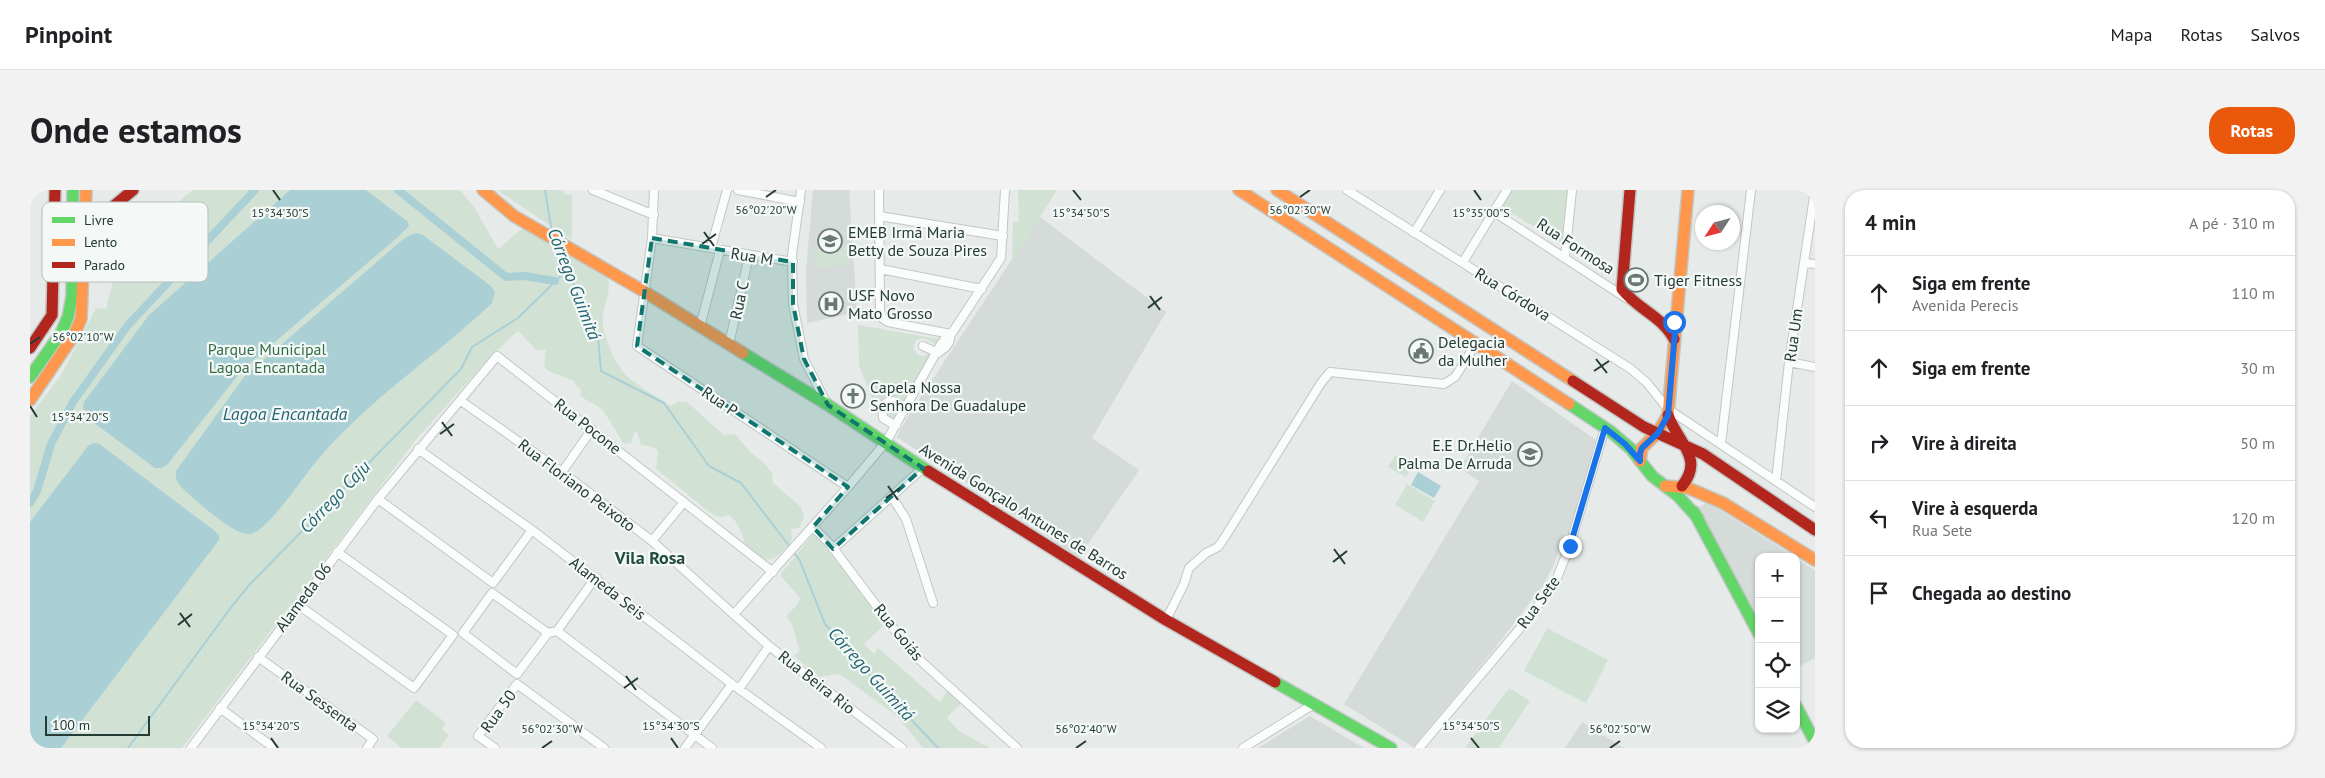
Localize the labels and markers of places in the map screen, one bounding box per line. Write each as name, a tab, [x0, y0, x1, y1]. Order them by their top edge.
place label: EMEB Irmã Maria Betty de Souza Pires	[848, 222, 987, 260]
school or university icon: EMEB Irmã Maria Betty de Souza Pires	[817, 228, 843, 254]
sports icon: Tiger Fitness	[1623, 267, 1649, 293]
place label: Tiger Fitness	[1654, 270, 1742, 290]
place label: USF Novo Mato Grosso	[848, 285, 933, 323]
hospital icon: USF Novo Mato Grosso	[818, 291, 844, 317]
place label: Delegacia da Mulher	[1438, 332, 1508, 370]
public building icon: Delegacia da Mulher	[1408, 338, 1434, 364]
place label: Capela Nossa Senhora De Guadalupe	[870, 377, 1026, 415]
church icon: Capela Nossa Senhora De Guadalupe	[840, 383, 866, 409]
place label: E.E Dr.Helio Palma De Arruda	[1398, 435, 1512, 473]
school or university icon: E.E Dr.Helio Palma De Arruda	[1517, 441, 1543, 467]

